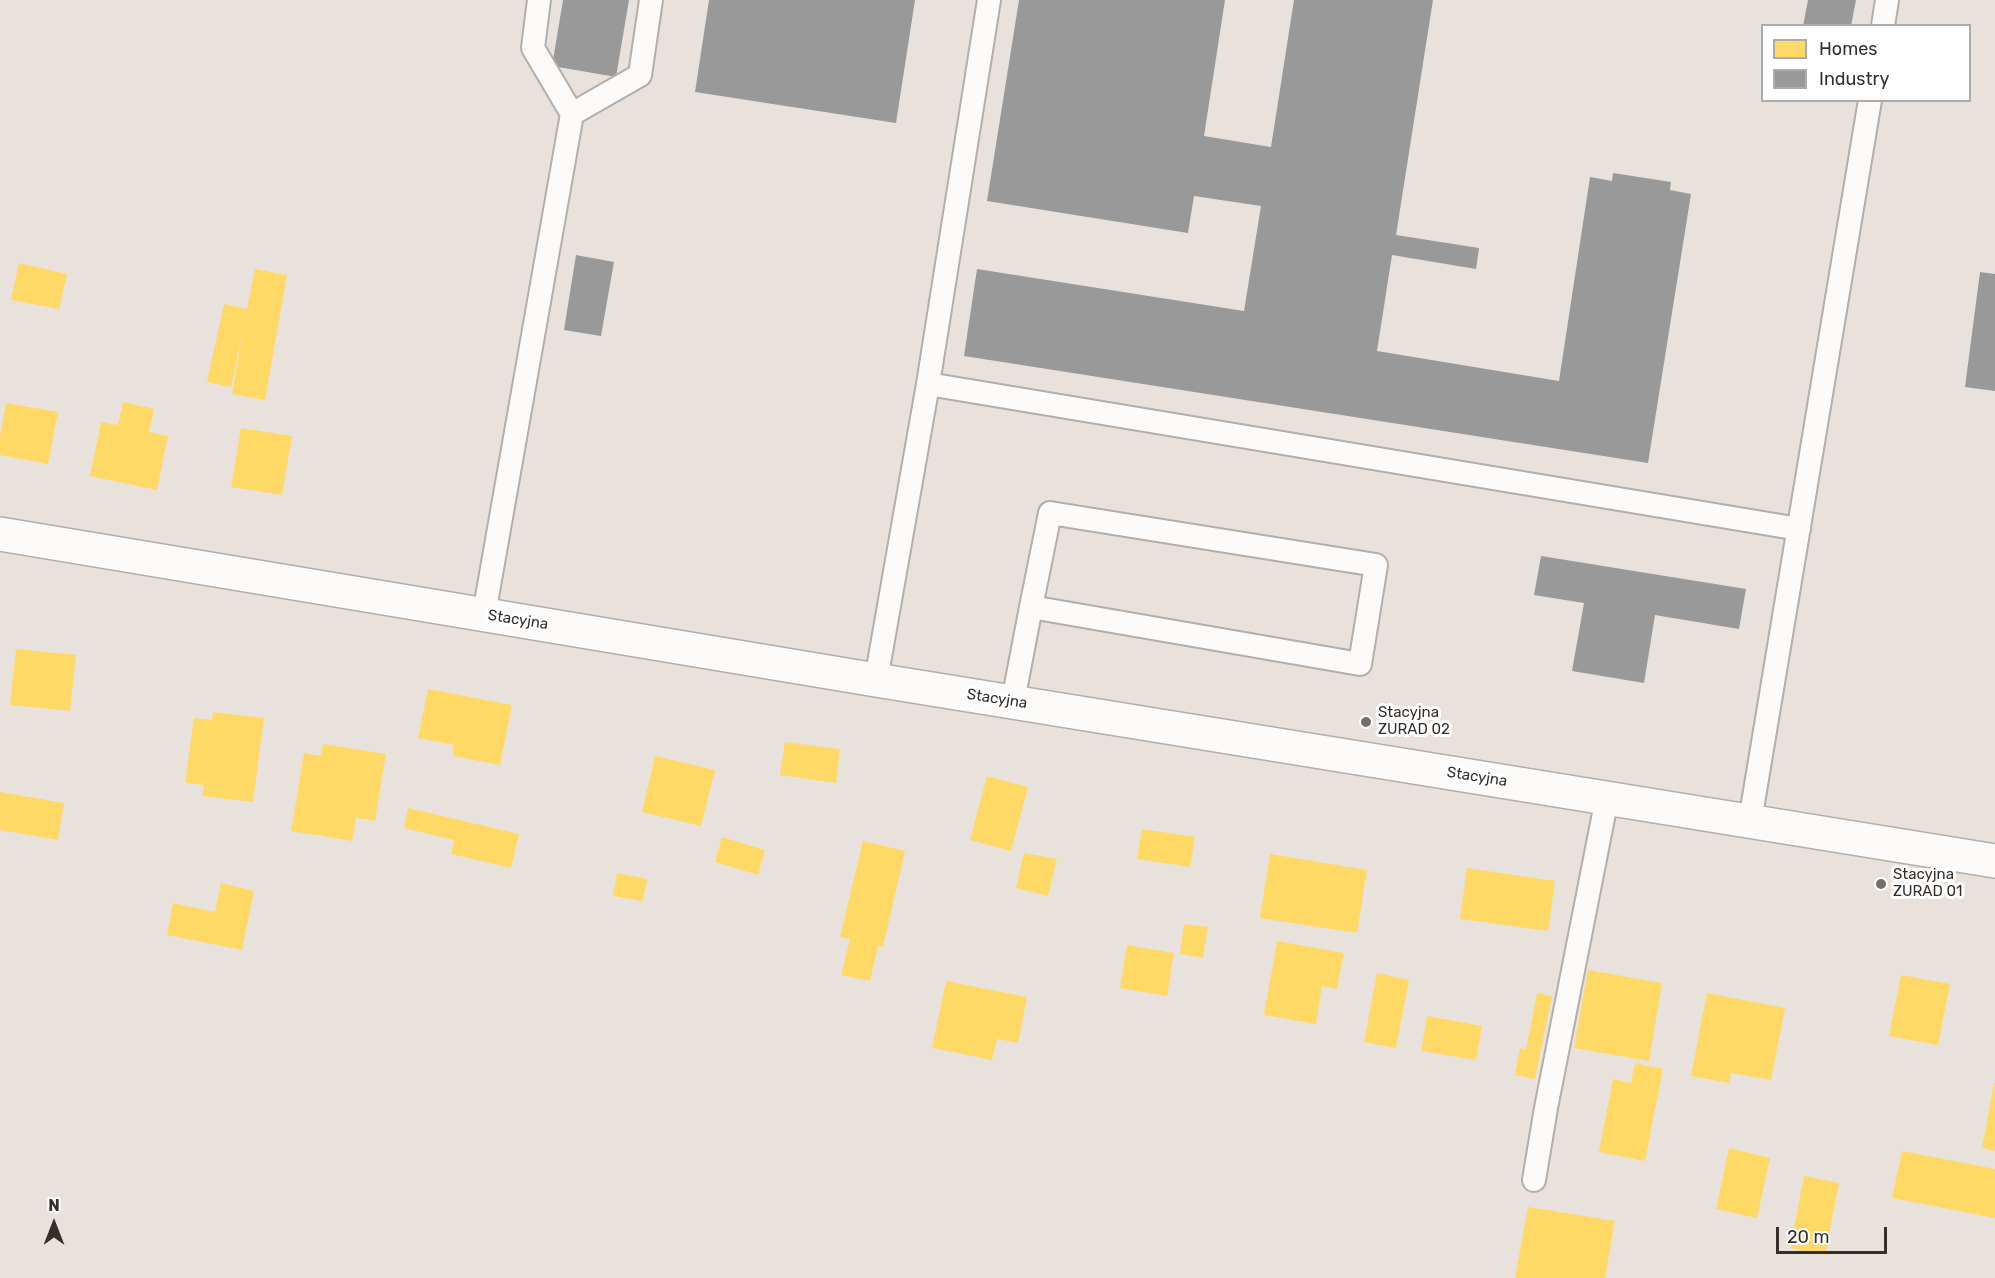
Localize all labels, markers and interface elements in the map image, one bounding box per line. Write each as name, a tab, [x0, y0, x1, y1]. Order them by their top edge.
legend	[1761, 24, 1971, 102]
text: Homes	[1819, 38, 1877, 60]
text: Industry	[1819, 68, 1889, 90]
street label: Stacyjna	[486, 606, 550, 634]
street label: Stacyjna	[965, 685, 1029, 713]
place label: Stacyjna ZURAD 02	[1378, 704, 1450, 739]
marker: Stacyjna ZURAD 02	[1359, 715, 1373, 729]
street label: Stacyjna	[1445, 763, 1509, 791]
place label: Stacyjna ZURAD 01	[1893, 866, 1962, 901]
marker: Stacyjna ZURAD 01	[1874, 877, 1888, 891]
north arrow	[24, 1194, 84, 1254]
text: N	[48, 1196, 60, 1215]
scale bar	[1779, 1215, 1890, 1253]
text: 20 m	[1787, 1226, 1829, 1248]

